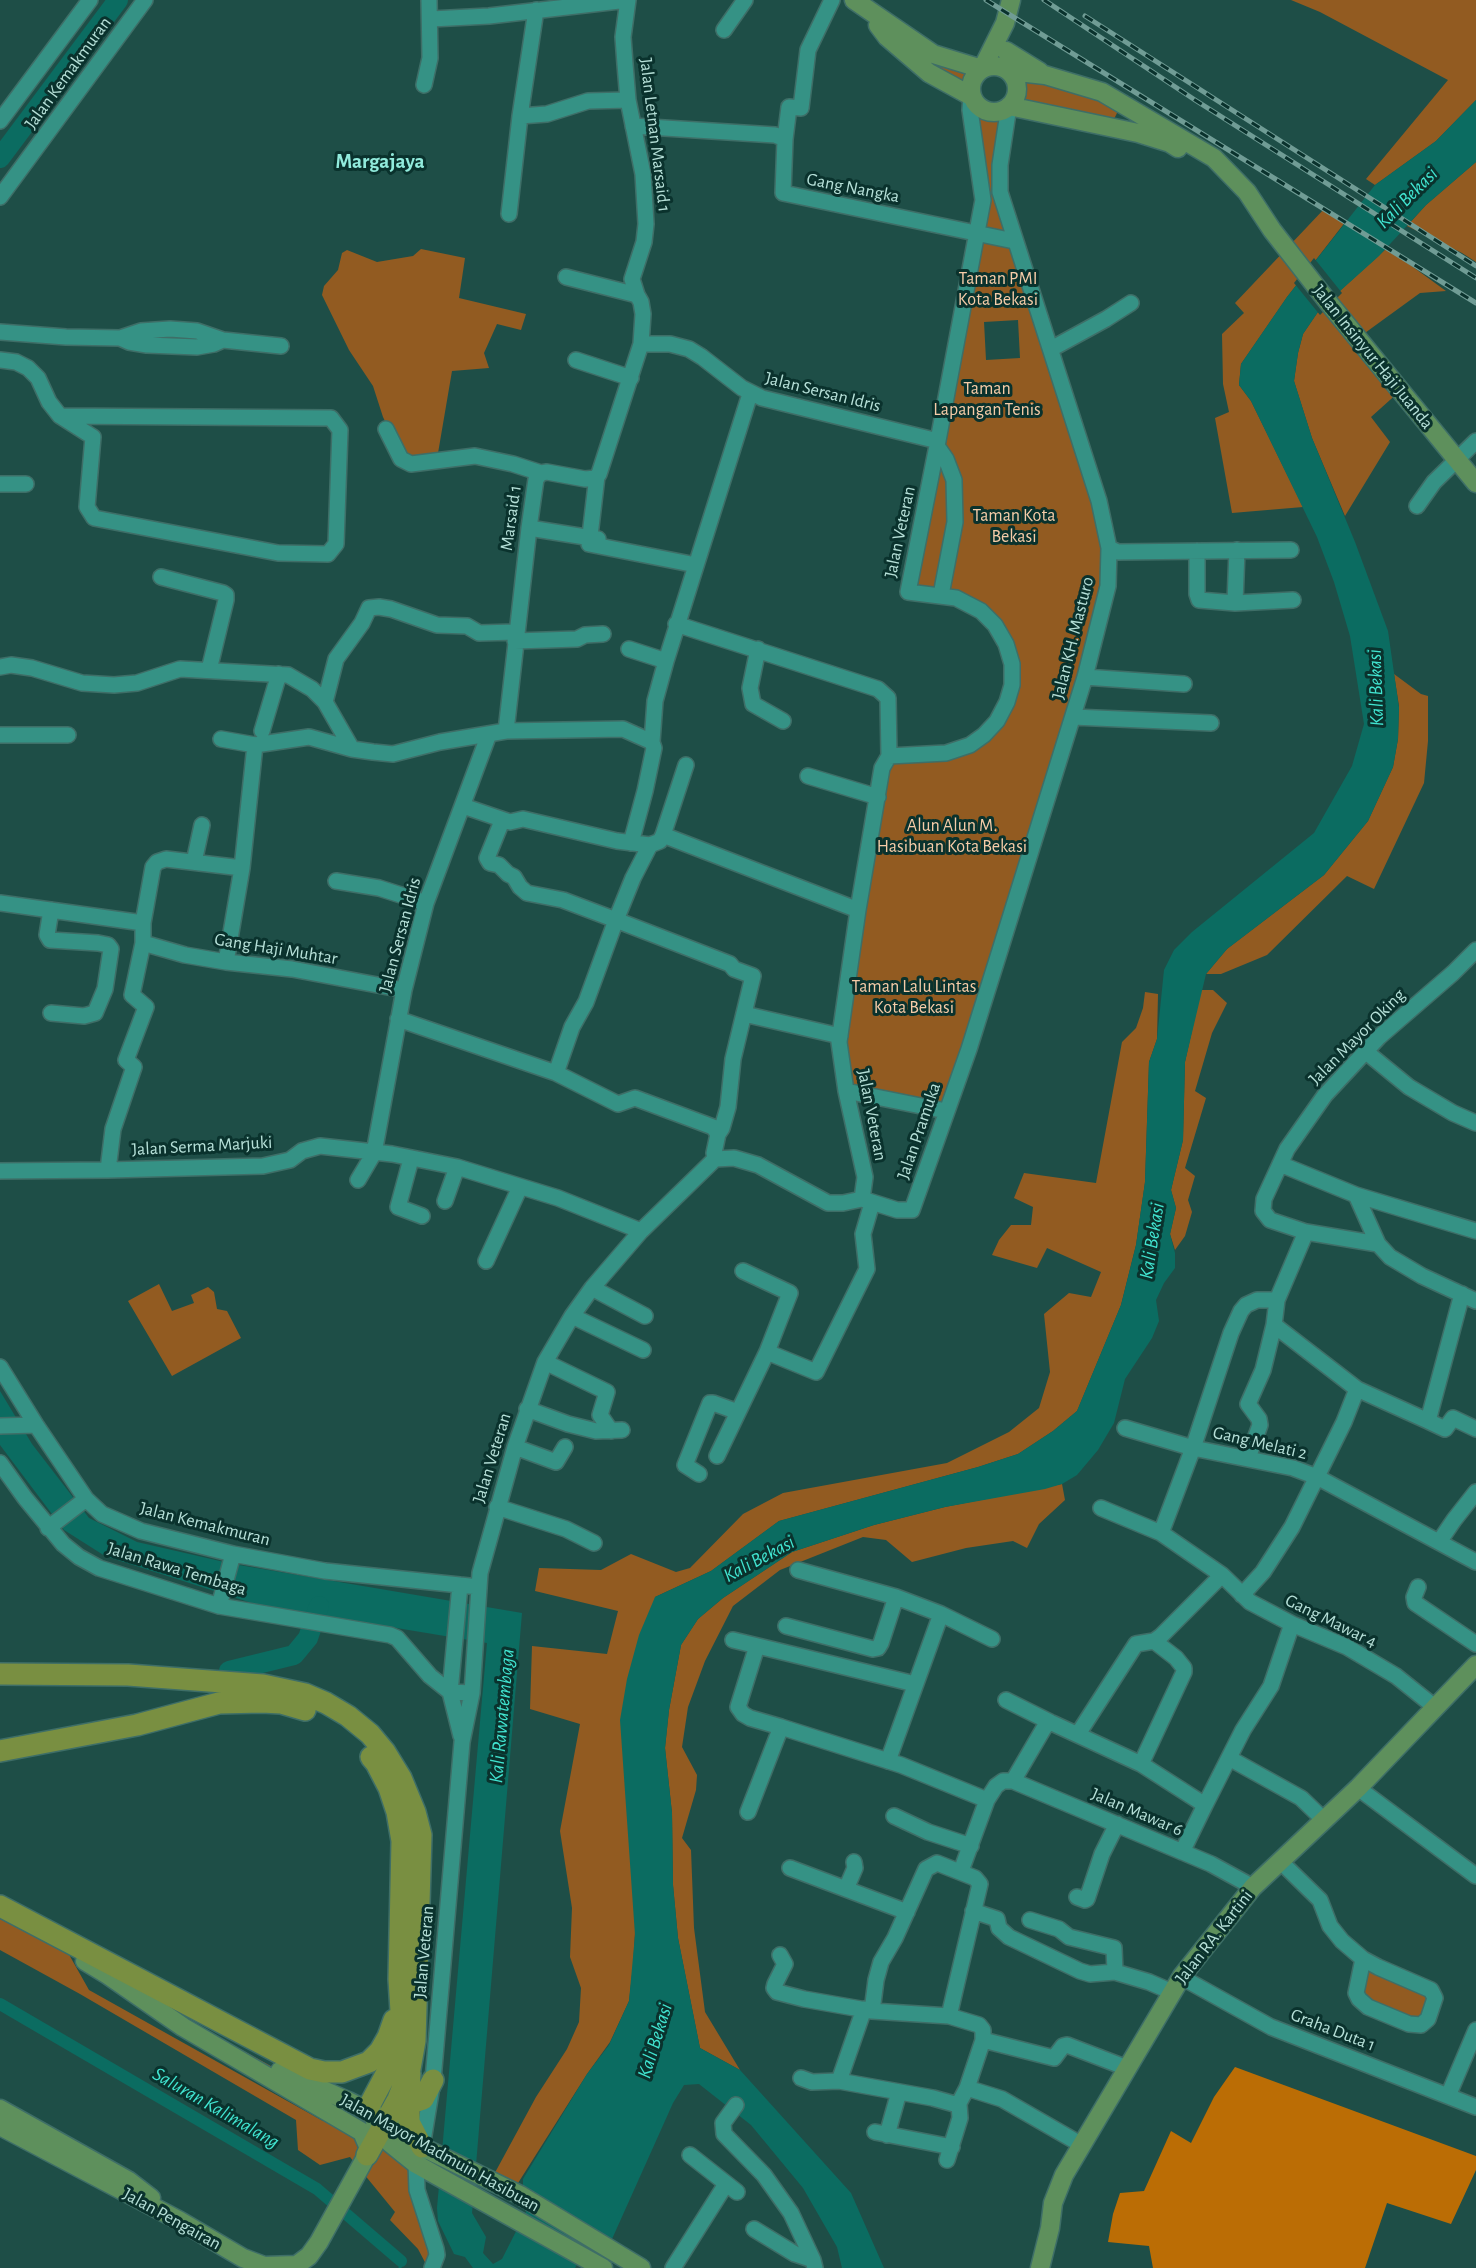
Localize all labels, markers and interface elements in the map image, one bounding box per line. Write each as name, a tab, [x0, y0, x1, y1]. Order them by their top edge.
street label: Jalan Kemakmuran	[20, 13, 116, 133]
street label: Jalan Letnan Marsaid 1	[635, 57, 675, 213]
district label: Margajaya	[335, 149, 425, 175]
water label: Kali Bekasi	[1371, 162, 1443, 234]
street label: Gang Nangka	[805, 168, 901, 208]
park label: Taman PMI Kota Bekasi	[958, 268, 1038, 310]
street label: Jalan Insinyur Haji Juanda	[1308, 280, 1438, 434]
street label: Jalan Sersan Idris	[763, 367, 883, 417]
park label: Taman Lapangan Tenis	[933, 378, 1041, 420]
street label: Marsaid 1	[496, 484, 526, 552]
street label: Jalan Veteran	[880, 484, 920, 580]
park label: Taman Kota Bekasi	[973, 505, 1055, 548]
street label: Jalan KH. Masturo	[1047, 575, 1099, 701]
water label: Kali Bekasi	[1363, 649, 1389, 727]
park label: Alun Alun M. Hasibuan Kota Bekasi	[877, 815, 1027, 858]
street label: Jalan Sersan Idris	[374, 875, 426, 995]
street label: Gang Haji Muhtar	[213, 929, 339, 969]
park label: Taman Lalu Lintas Kota Bekasi	[852, 976, 976, 1018]
street label: Jalan Mayor Oking	[1304, 984, 1410, 1090]
street label: Jalan Veteran	[853, 1067, 891, 1163]
street label: Jalan Pramuka	[892, 1080, 946, 1182]
street label: Jalan Serma Marjuki	[131, 1132, 273, 1160]
water label: Kali Bekasi	[1134, 1201, 1170, 1281]
street label: Jalan Veteran	[468, 1410, 516, 1506]
street label: Gang Melati 2	[1211, 1422, 1309, 1464]
street label: Jalan Kemakmuran	[138, 1497, 272, 1551]
water label: Kali Bekasi	[719, 1530, 799, 1588]
street label: Jalan Rawa Tembaga	[105, 1538, 249, 1600]
street label: Gang Mawar 4	[1282, 1590, 1380, 1652]
water label: Kali Rawatembaga	[484, 1648, 520, 1784]
street label: Jalan Mawar 6	[1088, 1783, 1186, 1841]
street label: Jalan RA. Kartini	[1171, 1886, 1257, 1988]
street label: Jalan Veteran	[409, 1905, 439, 1999]
water label: Kali Bekasi	[632, 2001, 678, 2081]
street label: Graha Duta 1	[1288, 2004, 1378, 2056]
water label: Saluran Kalimalang	[148, 2062, 284, 2154]
street label: Jalan Mayor Madmuin Hasibuan	[337, 2089, 543, 2217]
street label: Jalan Pengairan	[119, 2183, 225, 2255]

